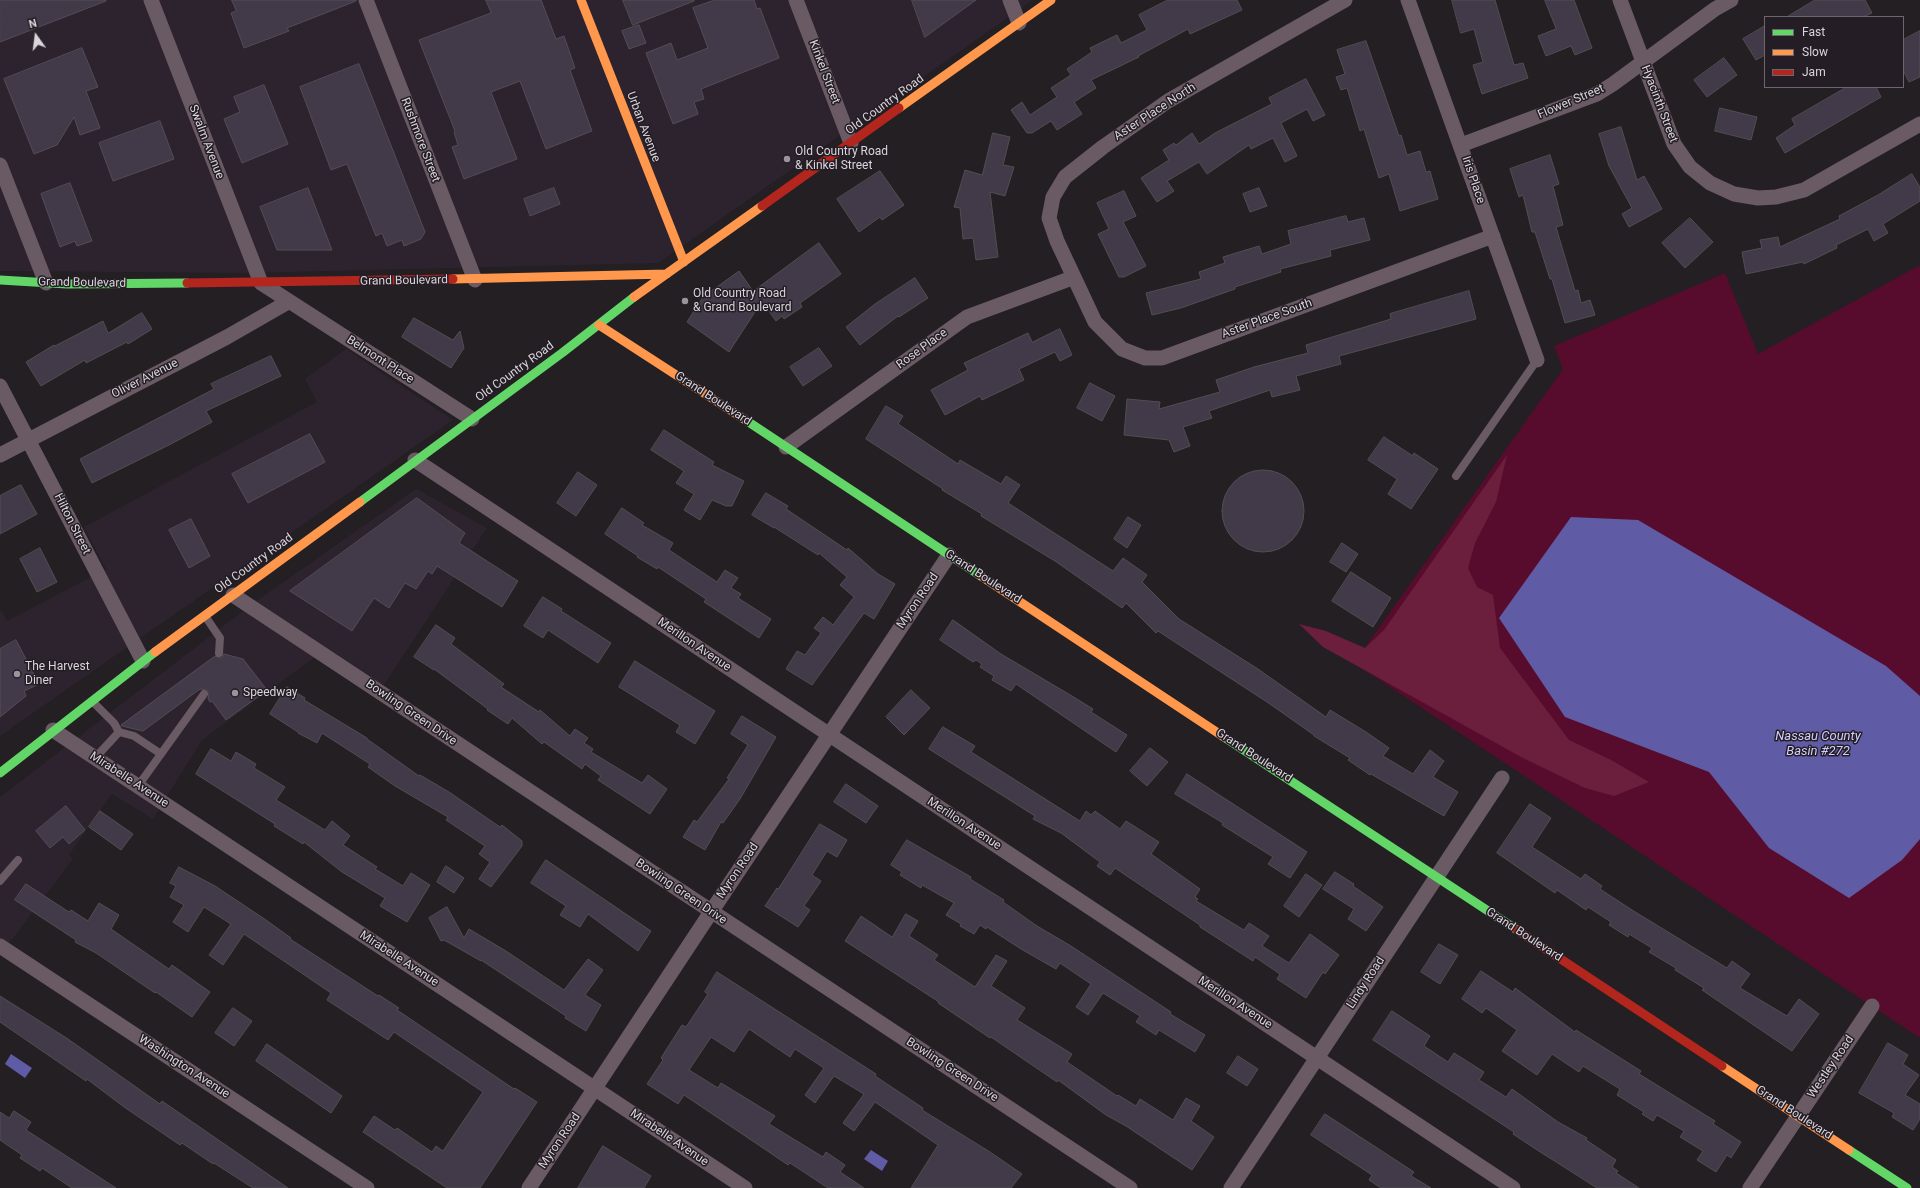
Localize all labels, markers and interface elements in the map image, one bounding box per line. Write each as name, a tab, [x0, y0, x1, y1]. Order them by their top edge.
north arrow	[16, 16, 56, 56]
legend	[1764, 16, 1904, 88]
text: N	[28, 17, 38, 31]
text: Fast	[1802, 25, 1825, 39]
street label: Kinkel Street	[805, 38, 843, 106]
text: Slow	[1802, 45, 1828, 59]
street label: Hyacinth Street	[1638, 63, 1680, 145]
text: Jam	[1802, 65, 1826, 79]
street label: Old Country Road	[843, 72, 927, 138]
street label: Aster Place North	[1112, 80, 1198, 144]
street label: Flower Street	[1536, 82, 1606, 122]
street label: Urban Avenue	[623, 90, 663, 164]
street label: Rushmore Street	[397, 96, 443, 184]
street label: Swalm Avenue	[185, 103, 227, 181]
place label: Old Country Road & Kinkel Street	[795, 145, 888, 173]
marker: Old Country Road & Kinkel Street	[782, 154, 792, 164]
street label: Iris Place	[1458, 154, 1488, 206]
street label: Grand Boulevard	[360, 273, 448, 289]
street label: Grand Boulevard	[38, 275, 126, 291]
place label: Old Country Road & Grand Boulevard	[693, 287, 791, 315]
marker: Old Country Road & Grand Boulevard	[680, 296, 690, 306]
street label: Aster Place South	[1220, 296, 1314, 342]
street label: Rose Place	[894, 326, 950, 372]
street label: Belmont Place	[344, 333, 416, 387]
street label: Old Country Road	[473, 339, 557, 405]
street label: Oliver Avenue	[109, 356, 181, 402]
street label: Grand Boulevard	[672, 369, 754, 429]
street label: Hilton Street	[51, 491, 93, 557]
street label: Old Country Road	[212, 531, 296, 597]
street label: Grand Boulevard	[942, 547, 1024, 607]
street label: Myron Road	[894, 570, 942, 632]
street label: Merillon Avenue	[655, 615, 733, 675]
place label: The Harvest Diner	[25, 660, 90, 688]
marker: The Harvest Diner	[12, 669, 22, 679]
street label: Bowling Green Drive	[363, 677, 459, 749]
place label: Speedway	[243, 686, 297, 700]
marker: Speedway	[230, 688, 240, 698]
street label: Grand Boulevard	[1213, 726, 1295, 786]
water label: Nassau County Basin #272	[1775, 729, 1861, 760]
street label: Mirabelle Avenue	[87, 749, 171, 811]
street label: Merillon Avenue	[924, 795, 1004, 853]
street label: Myron Road	[714, 840, 762, 902]
street label: Bowling Green Drive	[633, 856, 729, 928]
street label: Grand Boulevard	[1483, 905, 1565, 965]
street label: Mirabelle Avenue	[357, 928, 441, 990]
street label: Lindy Road	[1344, 954, 1388, 1012]
street label: Merillon Avenue	[1195, 974, 1275, 1032]
street label: Washington Avenue	[136, 1032, 232, 1102]
street label: Westley Road	[1805, 1033, 1857, 1101]
street label: Bowling Green Drive	[903, 1035, 1001, 1105]
street label: Grand Boulevard	[1753, 1083, 1835, 1143]
street label: Mirabelle Avenue	[627, 1107, 711, 1169]
street label: Myron Road	[536, 1110, 584, 1172]

